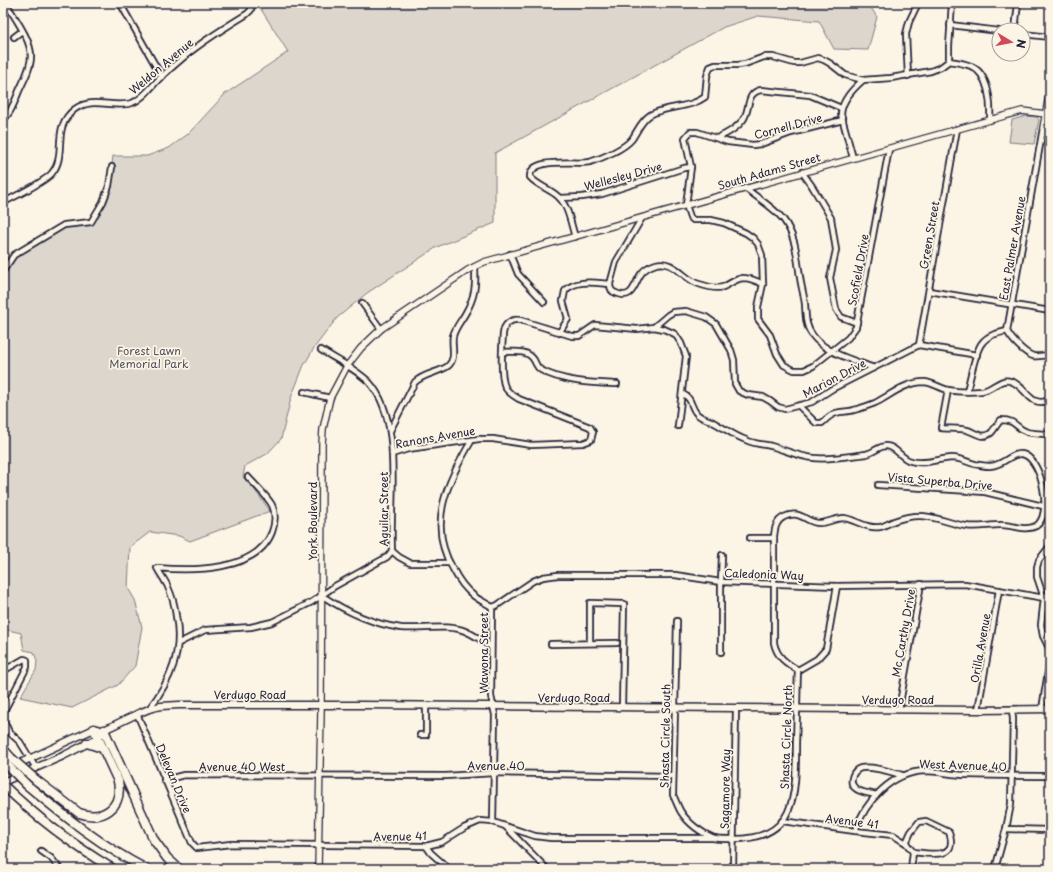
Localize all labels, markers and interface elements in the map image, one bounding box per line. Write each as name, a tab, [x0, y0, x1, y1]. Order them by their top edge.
north arrow	[991, 22, 1031, 62]
street label: Weldon Avenue	[125, 34, 197, 98]
text: N	[1012, 38, 1030, 50]
street label: Cornell Drive	[752, 109, 824, 143]
street label: South Adams Street	[716, 148, 823, 194]
street label: Wellesley Drive	[582, 157, 664, 195]
street label: East Palmer Avenue	[994, 195, 1030, 301]
street label: Green Street	[915, 199, 943, 270]
street label: Scofield Drive	[843, 232, 873, 308]
park label: Forest Lawn Memorial Park	[109, 342, 189, 372]
street label: Marion Drive	[799, 354, 869, 402]
street label: Ranons Avenue	[394, 422, 476, 452]
street label: Vista Superba Drive	[887, 468, 993, 494]
street label: Aguilar Street	[375, 471, 392, 546]
street label: York Boulevard	[304, 481, 321, 560]
street label: Caledonia Way	[724, 564, 804, 584]
street label: Mc Carthy Drive	[887, 587, 919, 679]
street label: Wawona Street	[475, 612, 492, 694]
street label: Orilla Avenue	[966, 612, 994, 684]
street label: Shasta Circle South	[656, 684, 674, 788]
street label: Shasta Circle North	[776, 684, 796, 790]
street label: Verdugo Road	[214, 686, 286, 703]
street label: Verdugo Road	[538, 689, 610, 706]
street label: Verdugo Road	[862, 691, 934, 708]
street label: Delevan Drive	[152, 741, 196, 815]
street label: Sagamore Way	[716, 749, 734, 829]
street label: West Avenue 40	[919, 755, 1007, 775]
street label: Avenue 40	[467, 757, 525, 774]
street label: Avenue 40 West	[199, 758, 286, 775]
street label: Avenue 41	[824, 809, 880, 833]
street label: Avenue 41	[373, 827, 427, 845]

